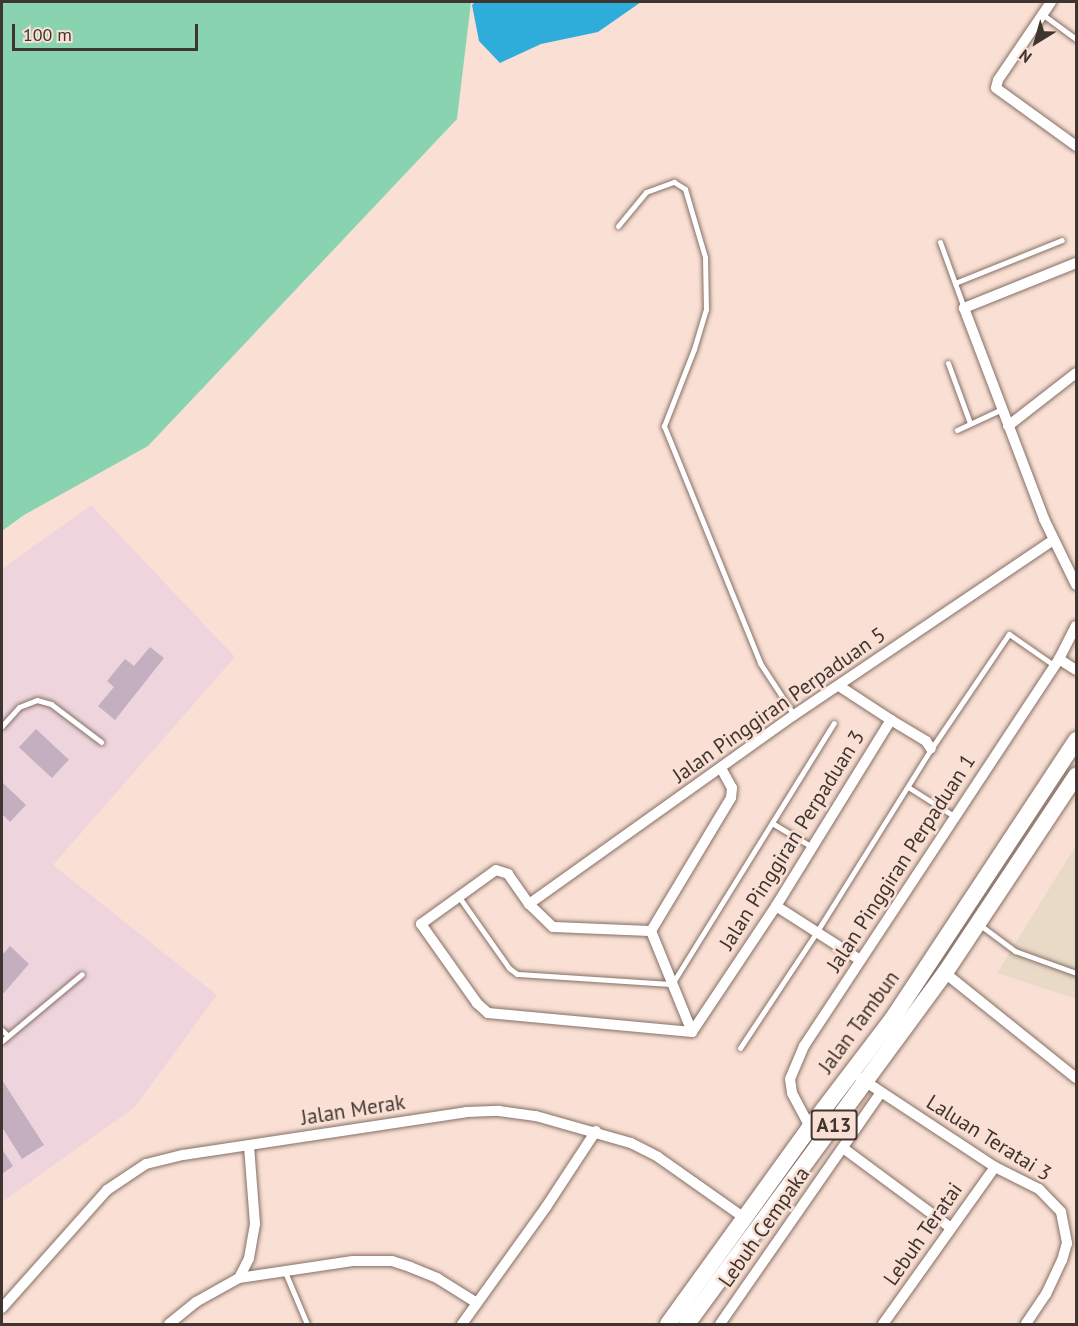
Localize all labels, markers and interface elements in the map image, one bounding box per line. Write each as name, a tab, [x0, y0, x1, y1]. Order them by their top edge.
scale bar	[15, 12, 201, 50]
north arrow	[1006, 12, 1066, 72]
text: 100 m	[23, 23, 72, 46]
text: N	[1015, 45, 1035, 68]
street label: Jalan Pinggiran Perpaduan 5	[668, 622, 890, 788]
street label: Jalan Pinggiran Perpaduan 3	[714, 726, 870, 954]
street label: Jalan Pinggiran Perpaduan 1	[821, 750, 981, 976]
street label: Jalan Tambun	[813, 966, 905, 1078]
street label: Jalan Merak	[299, 1089, 407, 1131]
street label: Laluan Teratai 3	[922, 1089, 1056, 1187]
road number: A13	[810, 1108, 858, 1142]
street label: Lebuh Cempaka	[713, 1162, 815, 1292]
street label: Lebuh Teratai	[878, 1177, 968, 1291]

